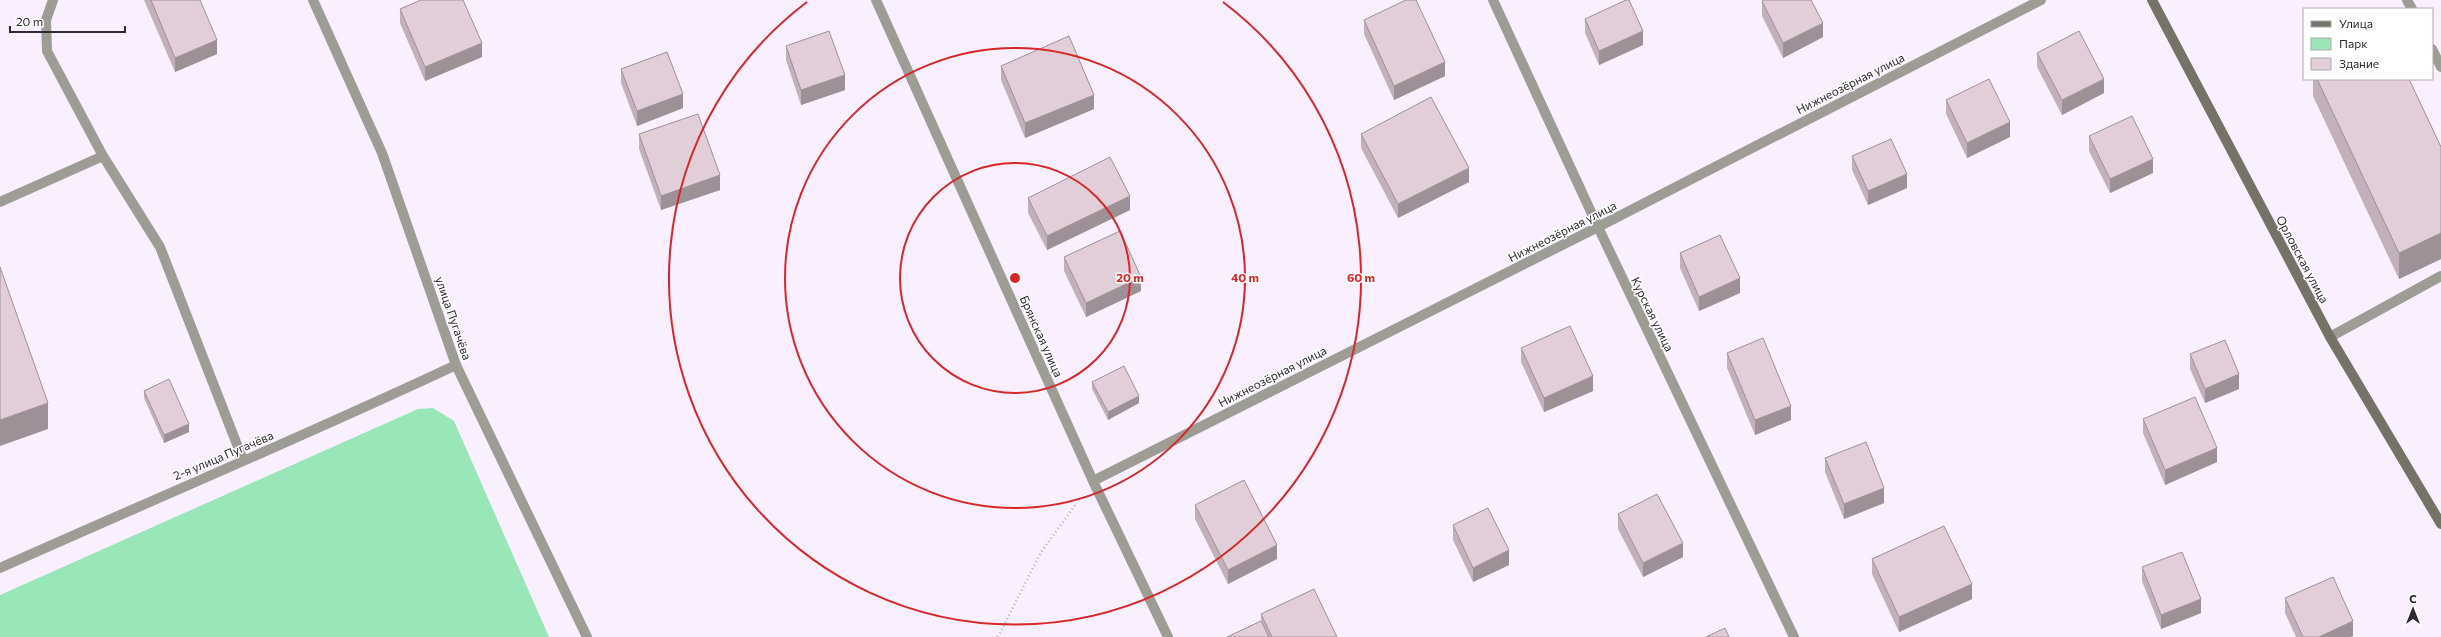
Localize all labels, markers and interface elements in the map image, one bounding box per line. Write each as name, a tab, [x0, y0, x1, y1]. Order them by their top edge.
scale bar	[10, 8, 125, 34]
legend	[2303, 8, 2433, 80]
text: 20 m	[16, 14, 43, 28]
text: Улица	[2339, 16, 2373, 30]
text: Парк	[2339, 36, 2368, 50]
street label: Нижнеозёрная улица	[1794, 50, 1906, 116]
text: Здание	[2339, 56, 2379, 70]
street label: Нижнеозёрная улица	[1506, 198, 1618, 264]
street label: Орловская улица	[2274, 213, 2332, 305]
text: 20 m	[1116, 270, 1144, 284]
text: 40 m	[1231, 270, 1259, 284]
text: 60 m	[1347, 270, 1375, 284]
centre of rings	[1008, 271, 1022, 285]
street label: улица Пугачёва	[433, 275, 475, 361]
street label: Курская улица	[1629, 275, 1677, 353]
street label: Брянская улица	[1018, 293, 1066, 379]
street label: Нижнеозёрная улица	[1216, 343, 1328, 409]
street label: 2-я улица Пугачёва	[171, 428, 275, 482]
north arrow	[2393, 589, 2433, 629]
text: С	[2409, 592, 2417, 605]

